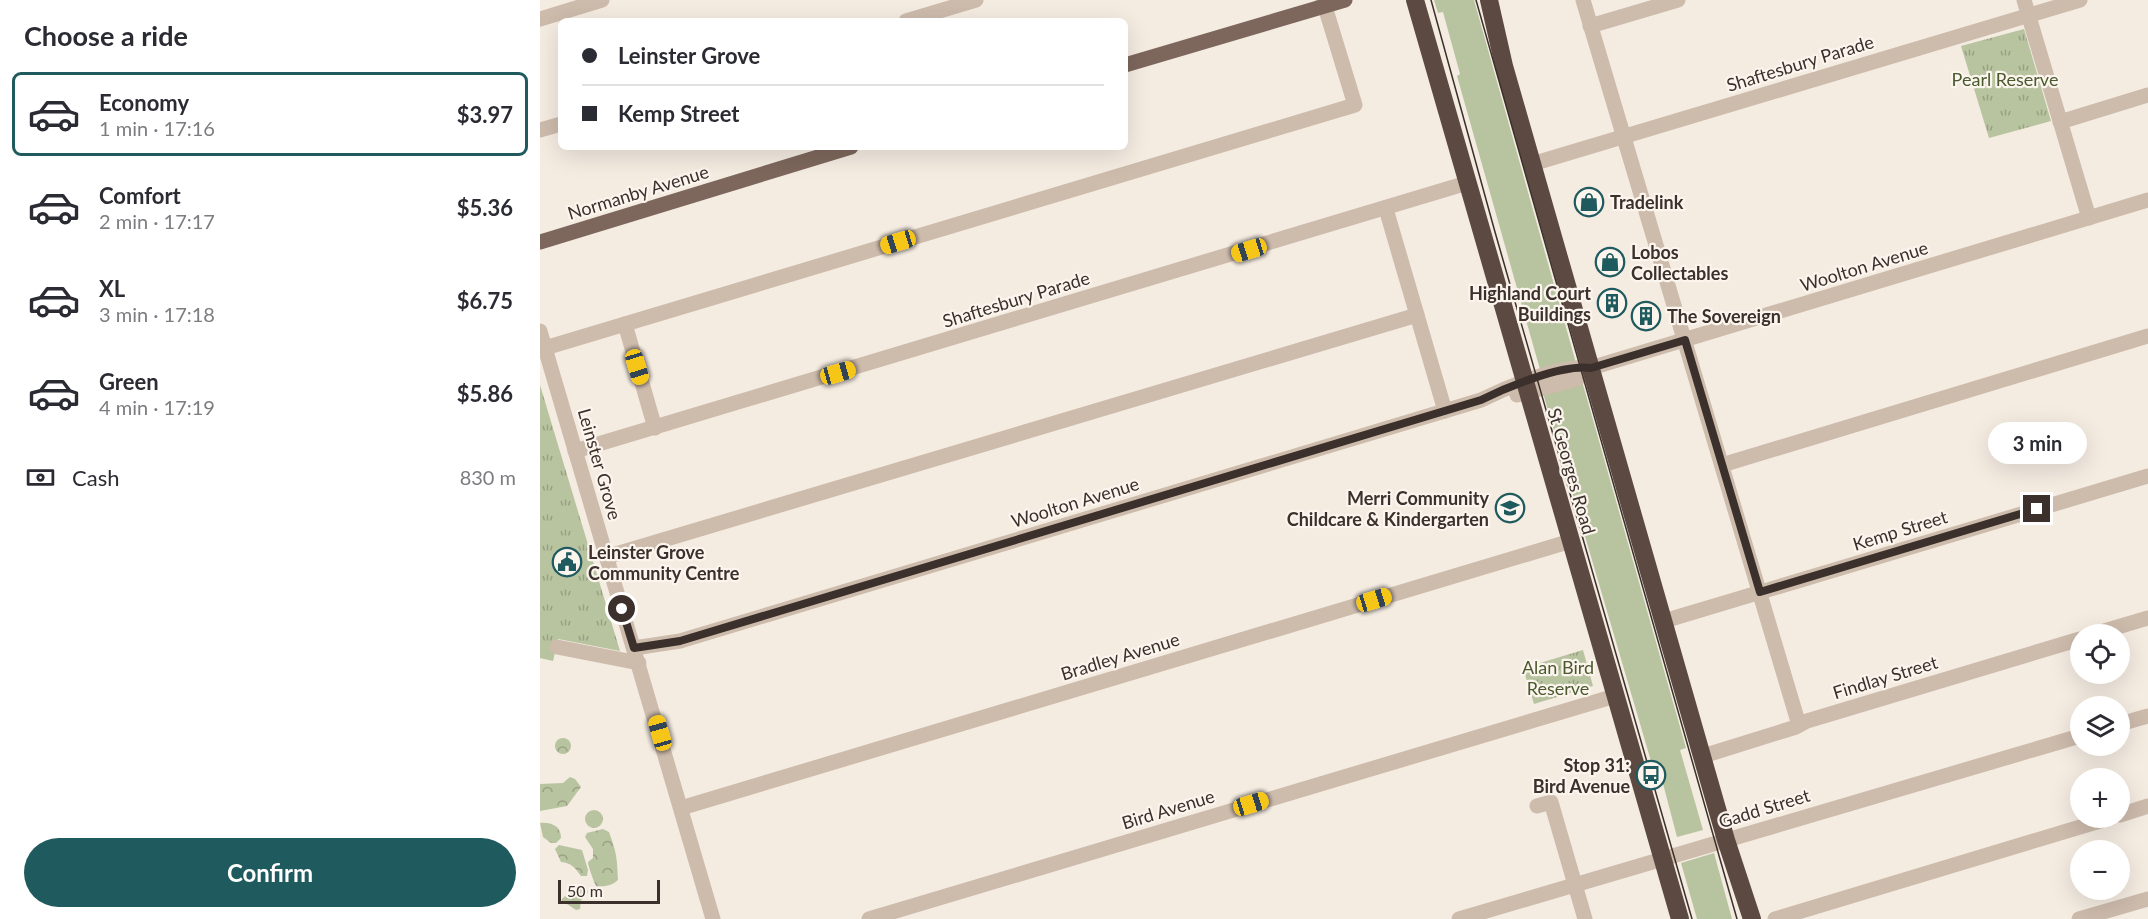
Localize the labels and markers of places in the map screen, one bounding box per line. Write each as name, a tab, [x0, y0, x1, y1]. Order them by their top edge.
shop icon: Tradelink	[1573, 186, 1605, 218]
place label: Tradelink	[1610, 191, 1684, 213]
place label: Lobos Collectables	[1631, 241, 1728, 284]
shop icon: Lobos Collectables	[1594, 246, 1626, 278]
place label: Highland Court Buildings	[1469, 282, 1591, 325]
building icon: Highland Court Buildings	[1596, 287, 1628, 319]
building icon: The Sovereign	[1630, 300, 1662, 332]
place label: The Sovereign	[1667, 305, 1781, 327]
place label: Merri Community Childcare & Kindergarten	[1287, 487, 1489, 530]
school or university icon: Merri Community Childcare & Kindergarten	[1494, 492, 1526, 524]
place label: Leinster Grove Community Centre	[588, 541, 740, 584]
public building icon: Leinster Grove Community Centre	[551, 546, 583, 578]
place label: Stop 31: Bird Avenue	[1533, 754, 1630, 797]
bus stop icon: Stop 31: Bird Avenue	[1635, 759, 1667, 791]

